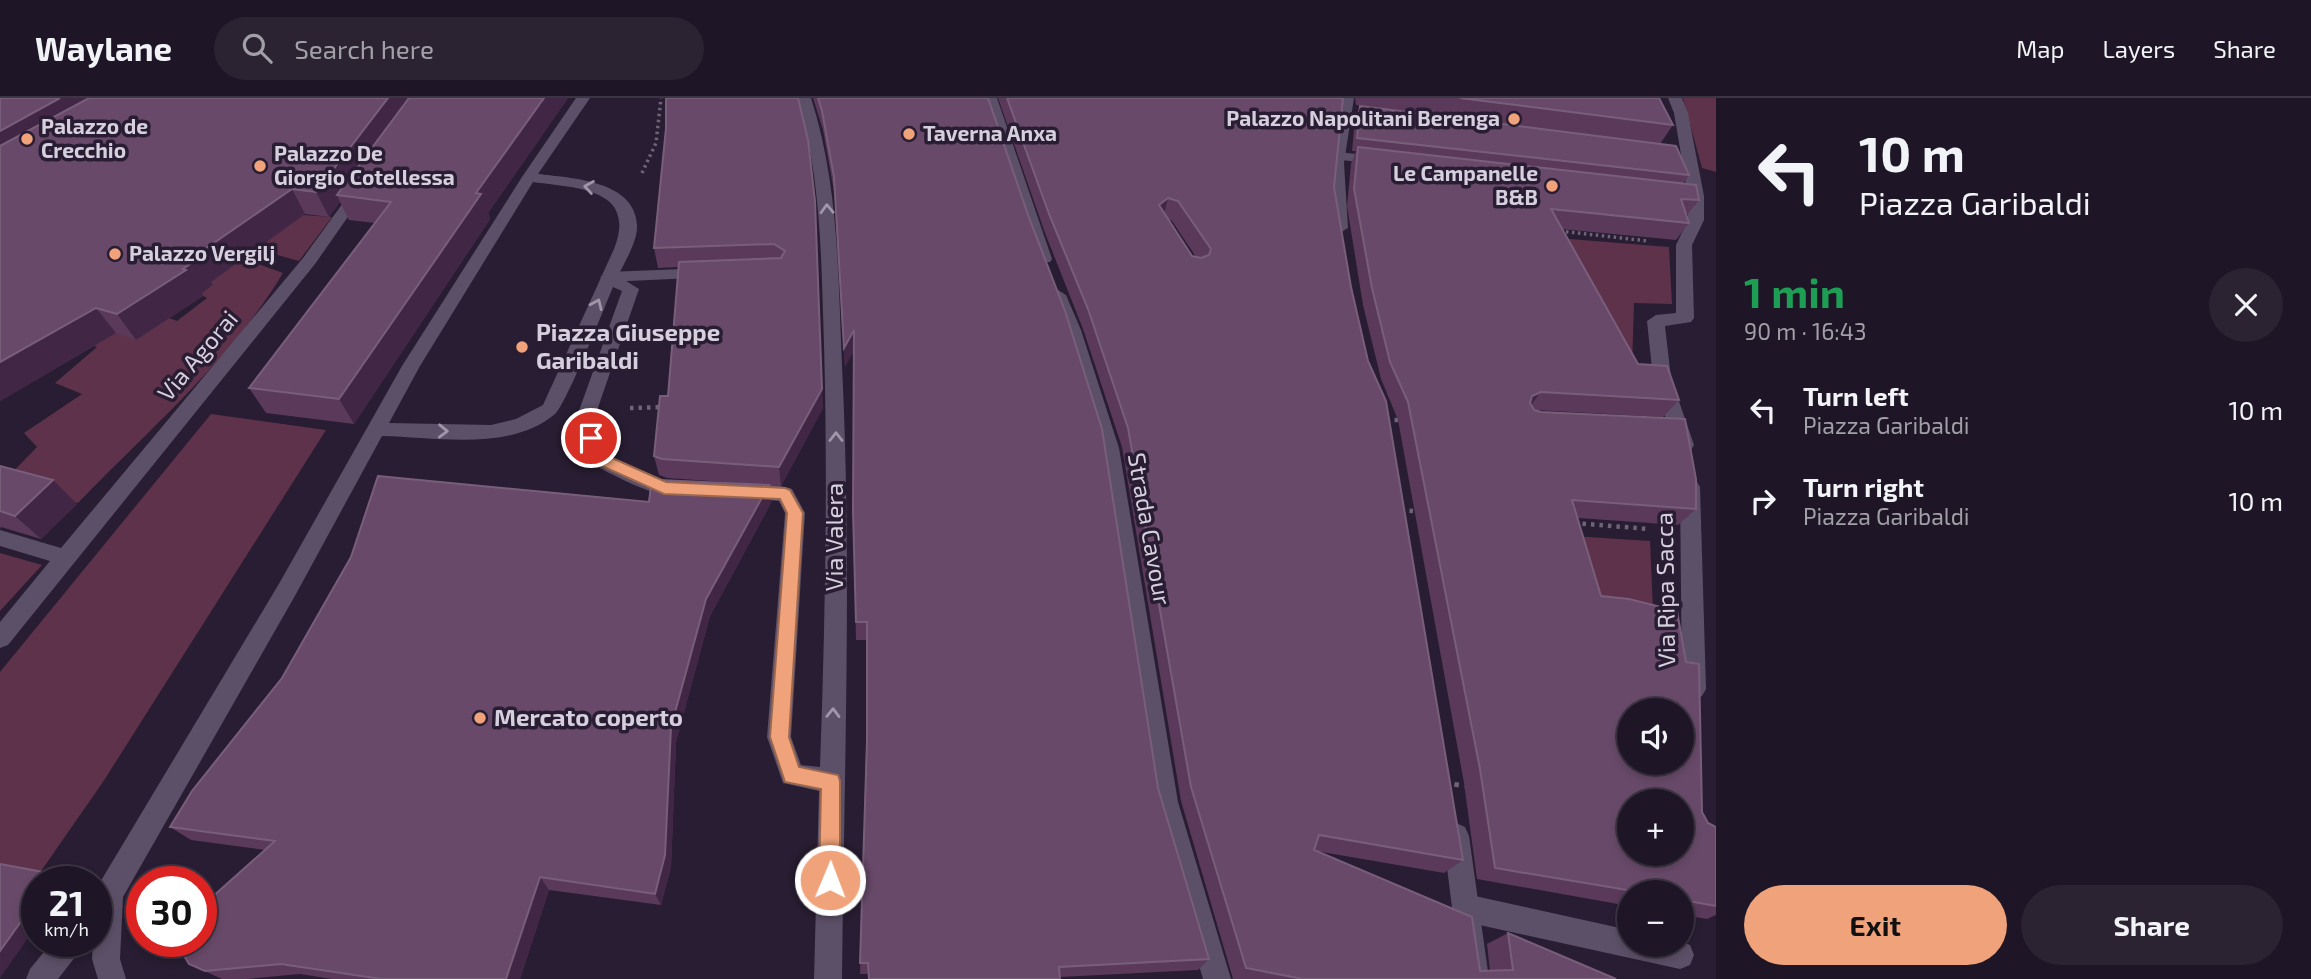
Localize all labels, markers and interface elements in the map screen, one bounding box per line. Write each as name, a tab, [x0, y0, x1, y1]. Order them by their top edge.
search box	[214, 17, 704, 80]
text: Waylane	[35, 28, 172, 68]
icon: search	[238, 29, 276, 67]
text: Search here	[294, 33, 434, 64]
text: Map	[2016, 34, 2064, 63]
text: Layers	[2102, 34, 2175, 63]
text: Share	[2213, 34, 2276, 63]
place label: Palazzo Napolitani Berenga	[1226, 105, 1500, 130]
marker: Palazzo Napolitani Berenga	[1506, 111, 1522, 127]
place label: Palazzo de Crecchio	[41, 113, 148, 162]
place label: Taverna Anxa	[923, 120, 1057, 145]
text: 10 m	[1859, 123, 1965, 182]
marker: Taverna Anxa	[901, 126, 917, 142]
icon: left	[1744, 126, 1835, 217]
marker: Palazzo de Crecchio	[19, 131, 35, 147]
place label: Palazzo De Giorgio Cotellessa	[274, 140, 455, 189]
marker: Palazzo De Giorgio Cotellessa	[252, 158, 268, 174]
place label: Le Campanelle B&B	[1393, 160, 1538, 209]
marker: Le Campanelle B&B	[1544, 178, 1560, 194]
one-way arrow	[583, 180, 595, 195]
text: Piazza Garibaldi	[1859, 183, 2091, 221]
one-way arrow	[820, 204, 835, 215]
place label: Palazzo Vergilj	[129, 240, 275, 265]
marker: Palazzo Vergilj	[107, 246, 123, 262]
text: 1 min	[1744, 266, 1845, 316]
button: close	[2209, 268, 2283, 342]
one-way arrow	[588, 299, 602, 311]
street label: Via Agorai	[151, 304, 243, 406]
place label: Piazza Giuseppe Garibaldi	[536, 317, 720, 374]
text: 90 m · 16:43	[1744, 317, 1867, 345]
marker: Piazza Giuseppe Garibaldi	[514, 339, 530, 355]
text: Turn left	[1803, 380, 1909, 411]
icon: left	[1744, 391, 1782, 429]
text: 10 m	[2228, 394, 2283, 425]
pin	[561, 408, 621, 468]
text: Piazza Garibaldi	[1803, 411, 1970, 439]
icon: arrive	[572, 419, 610, 457]
one-way arrow	[438, 423, 449, 439]
one-way arrow	[828, 431, 844, 441]
street label: Strada Cavour	[1123, 450, 1178, 607]
text: Turn right	[1803, 471, 1924, 502]
icon: right	[1744, 482, 1782, 520]
street label: Via Valera	[819, 483, 848, 591]
text: 10 m	[2228, 485, 2283, 516]
text: Piazza Garibaldi	[1803, 502, 1970, 530]
street label: Via Ripa Sacca	[1649, 512, 1680, 668]
map controls	[1617, 698, 1694, 957]
button: sound	[1617, 698, 1694, 775]
place label: Mercato coperto	[494, 702, 683, 731]
one-way arrow	[825, 707, 840, 718]
marker: Mercato coperto	[472, 710, 488, 726]
button: +	[1617, 789, 1694, 866]
position arrow	[793, 843, 867, 917]
speed limit sign: 30	[126, 866, 217, 957]
button: −	[1617, 880, 1694, 957]
text: 21	[49, 881, 84, 923]
button: Exit	[1744, 885, 2007, 965]
button: Share	[2021, 885, 2283, 965]
text: km/h	[44, 918, 89, 940]

